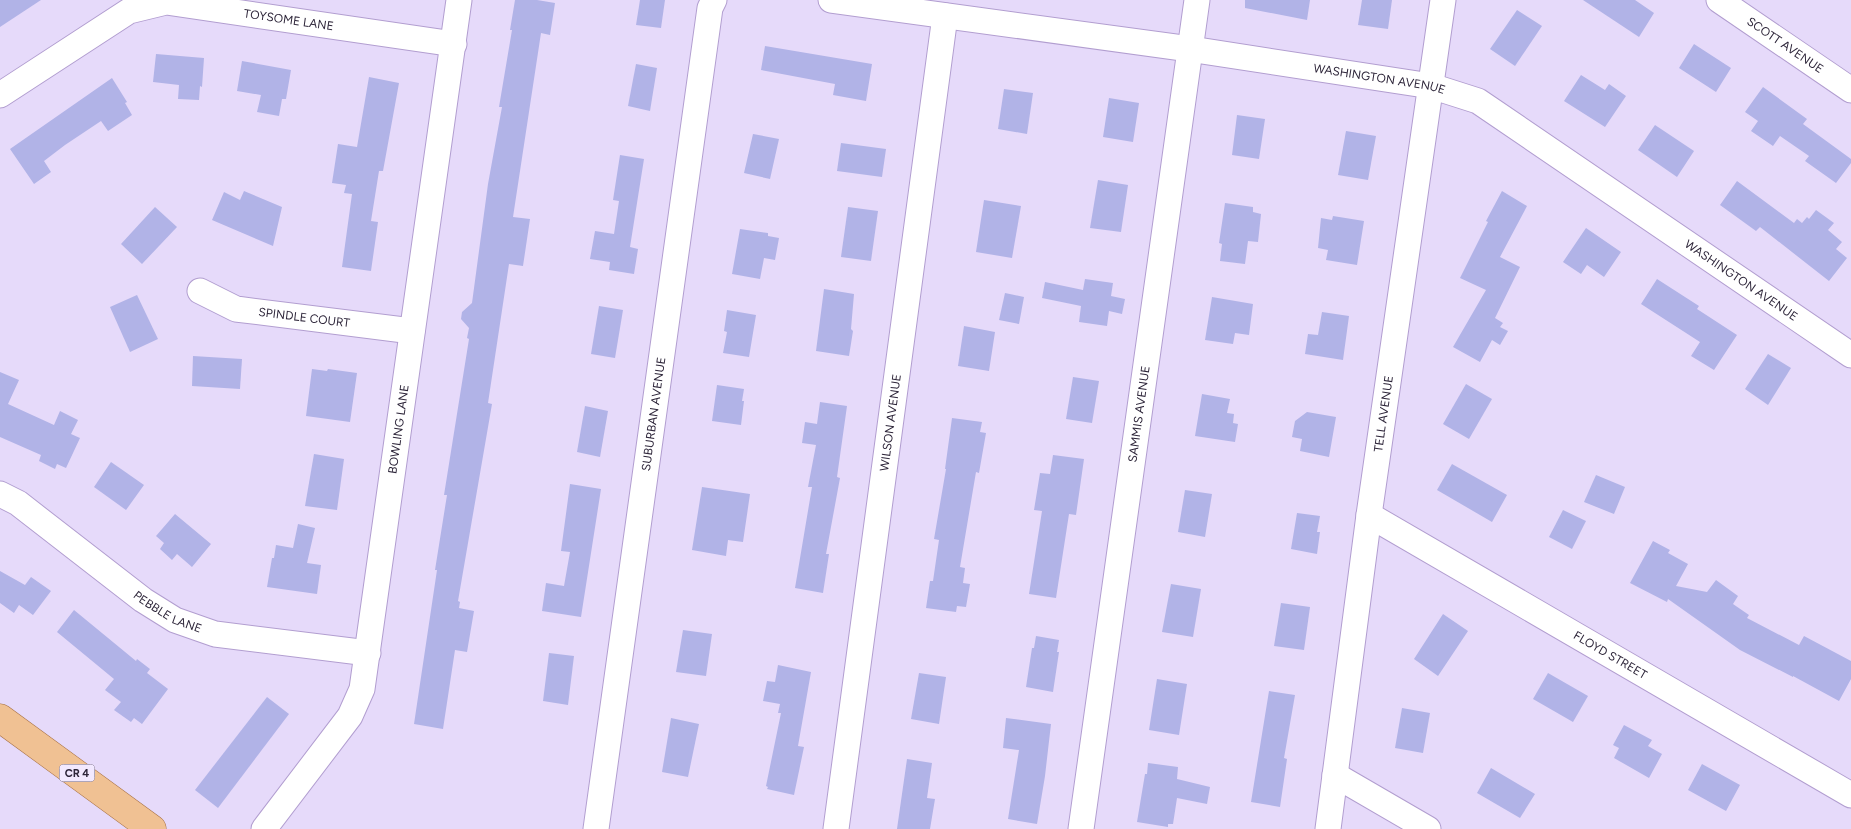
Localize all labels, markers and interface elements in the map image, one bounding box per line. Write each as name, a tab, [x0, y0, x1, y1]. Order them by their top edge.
street label: TOYSOME LANE	[243, 6, 335, 33]
street label: SCOTT AVENUE	[1744, 14, 1826, 76]
street label: WASHINGTON AVENUE	[1312, 61, 1447, 97]
street label: WASHINGTON AVENUE	[1682, 237, 1800, 324]
street label: SPINDLE COURT	[258, 305, 351, 330]
street label: SUBURBAN AVENUE	[639, 356, 668, 472]
street label: SAMMIS AVENUE	[1125, 365, 1153, 463]
street label: WILSON AVENUE	[877, 373, 904, 472]
street label: TELL AVENUE	[1371, 375, 1396, 453]
street label: BOWLING LANE	[385, 384, 412, 475]
street label: PEBBLE LANE	[131, 588, 204, 636]
street label: FLOYD STREET	[1571, 628, 1650, 682]
road number: CR 4	[60, 764, 94, 781]

